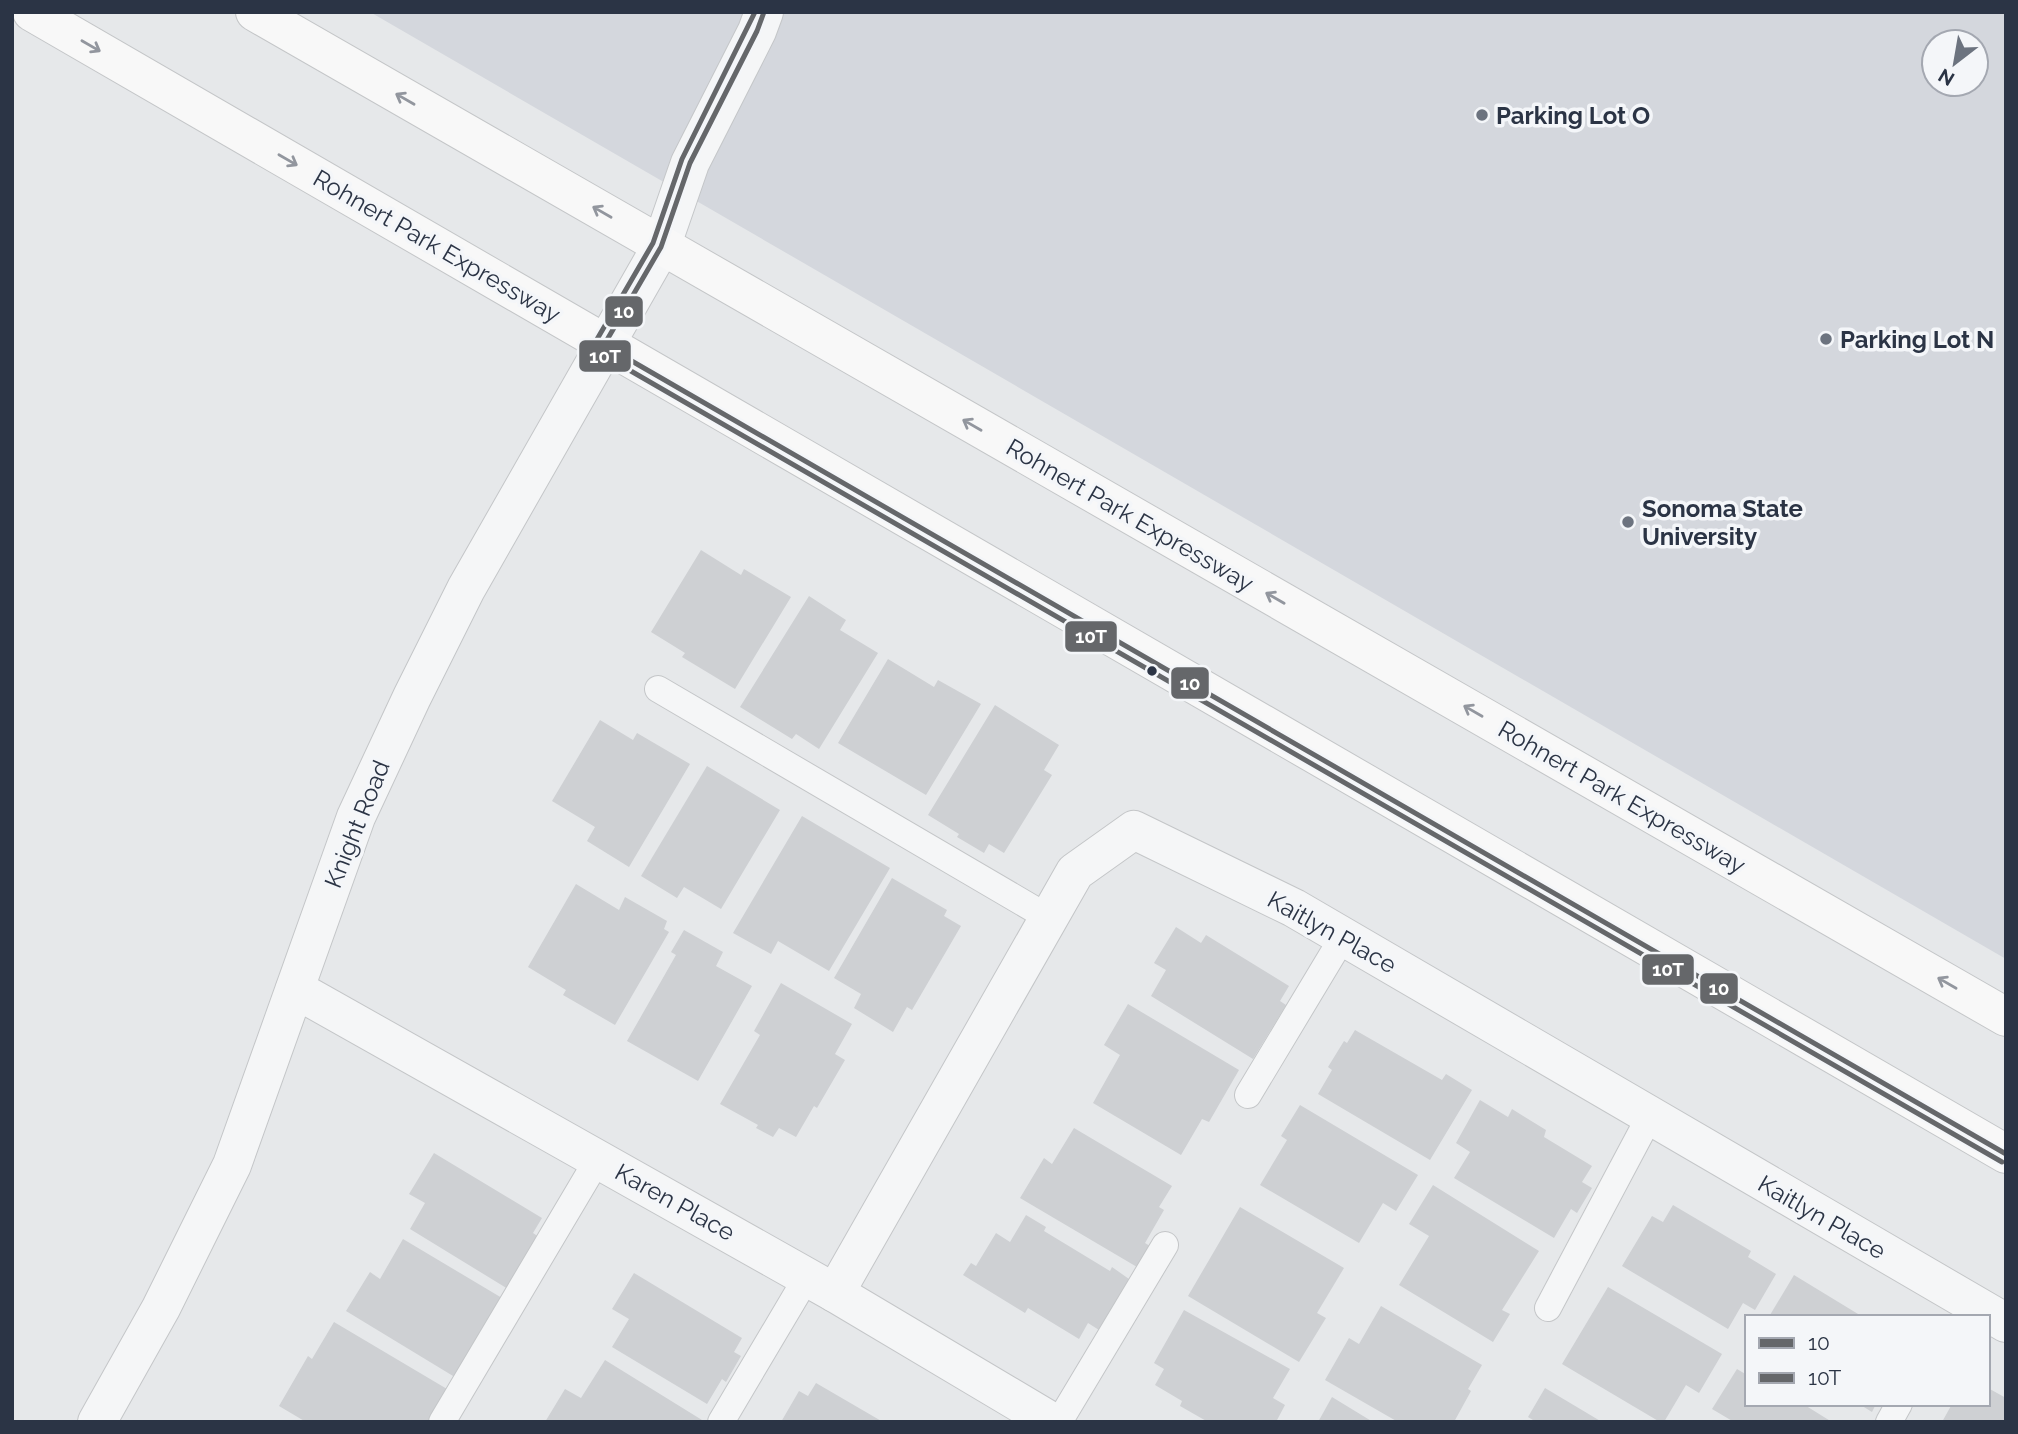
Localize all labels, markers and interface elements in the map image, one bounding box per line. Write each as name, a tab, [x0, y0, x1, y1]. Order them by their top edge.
north arrow	[1920, 28, 1990, 98]
one-way arrow	[81, 39, 101, 53]
text: N	[1934, 64, 1958, 91]
one-way arrow	[395, 91, 415, 105]
place label: Parking Lot O	[1496, 101, 1650, 130]
marker: Parking Lot O	[1474, 107, 1490, 123]
one-way arrow	[278, 153, 298, 167]
street label: Rohnert Park Expressway	[308, 163, 566, 329]
one-way arrow	[592, 205, 612, 219]
line badge: 10	[604, 295, 644, 328]
text: 10	[613, 300, 635, 322]
place label: Parking Lot N	[1840, 325, 1994, 354]
marker: Parking Lot N	[1818, 331, 1834, 347]
line badge: 10T	[578, 339, 632, 373]
text: 10T	[589, 345, 621, 367]
one-way arrow	[962, 417, 982, 431]
street label: Rohnert Park Expressway	[1001, 432, 1259, 598]
place label: Sonoma State University	[1642, 494, 1803, 551]
marker: Sonoma State University	[1620, 514, 1636, 530]
one-way arrow	[1266, 591, 1286, 605]
line badge: 10T	[1064, 620, 1118, 653]
text: 10T	[1075, 625, 1107, 647]
unlabelled marker	[1145, 664, 1159, 678]
line badge: 10	[1170, 666, 1210, 700]
text: 10	[1179, 672, 1201, 694]
one-way arrow	[1463, 704, 1484, 717]
street label: Rohnert Park Expressway	[1493, 714, 1751, 880]
street label: Knight Road	[318, 756, 396, 892]
street label: Kaitlyn Place	[1263, 885, 1401, 979]
line badge: 10T	[1641, 953, 1695, 986]
text: 10T	[1652, 958, 1684, 980]
line badge: 10	[1699, 972, 1739, 1005]
one-way arrow	[1937, 976, 1957, 990]
text: 10	[1708, 977, 1730, 999]
street label: Karen Place	[610, 1157, 740, 1247]
street label: Kaitlyn Place	[1753, 1169, 1891, 1265]
legend	[1745, 1315, 1990, 1406]
text: 10	[1808, 1330, 1830, 1355]
text: 10T	[1808, 1365, 1842, 1390]

